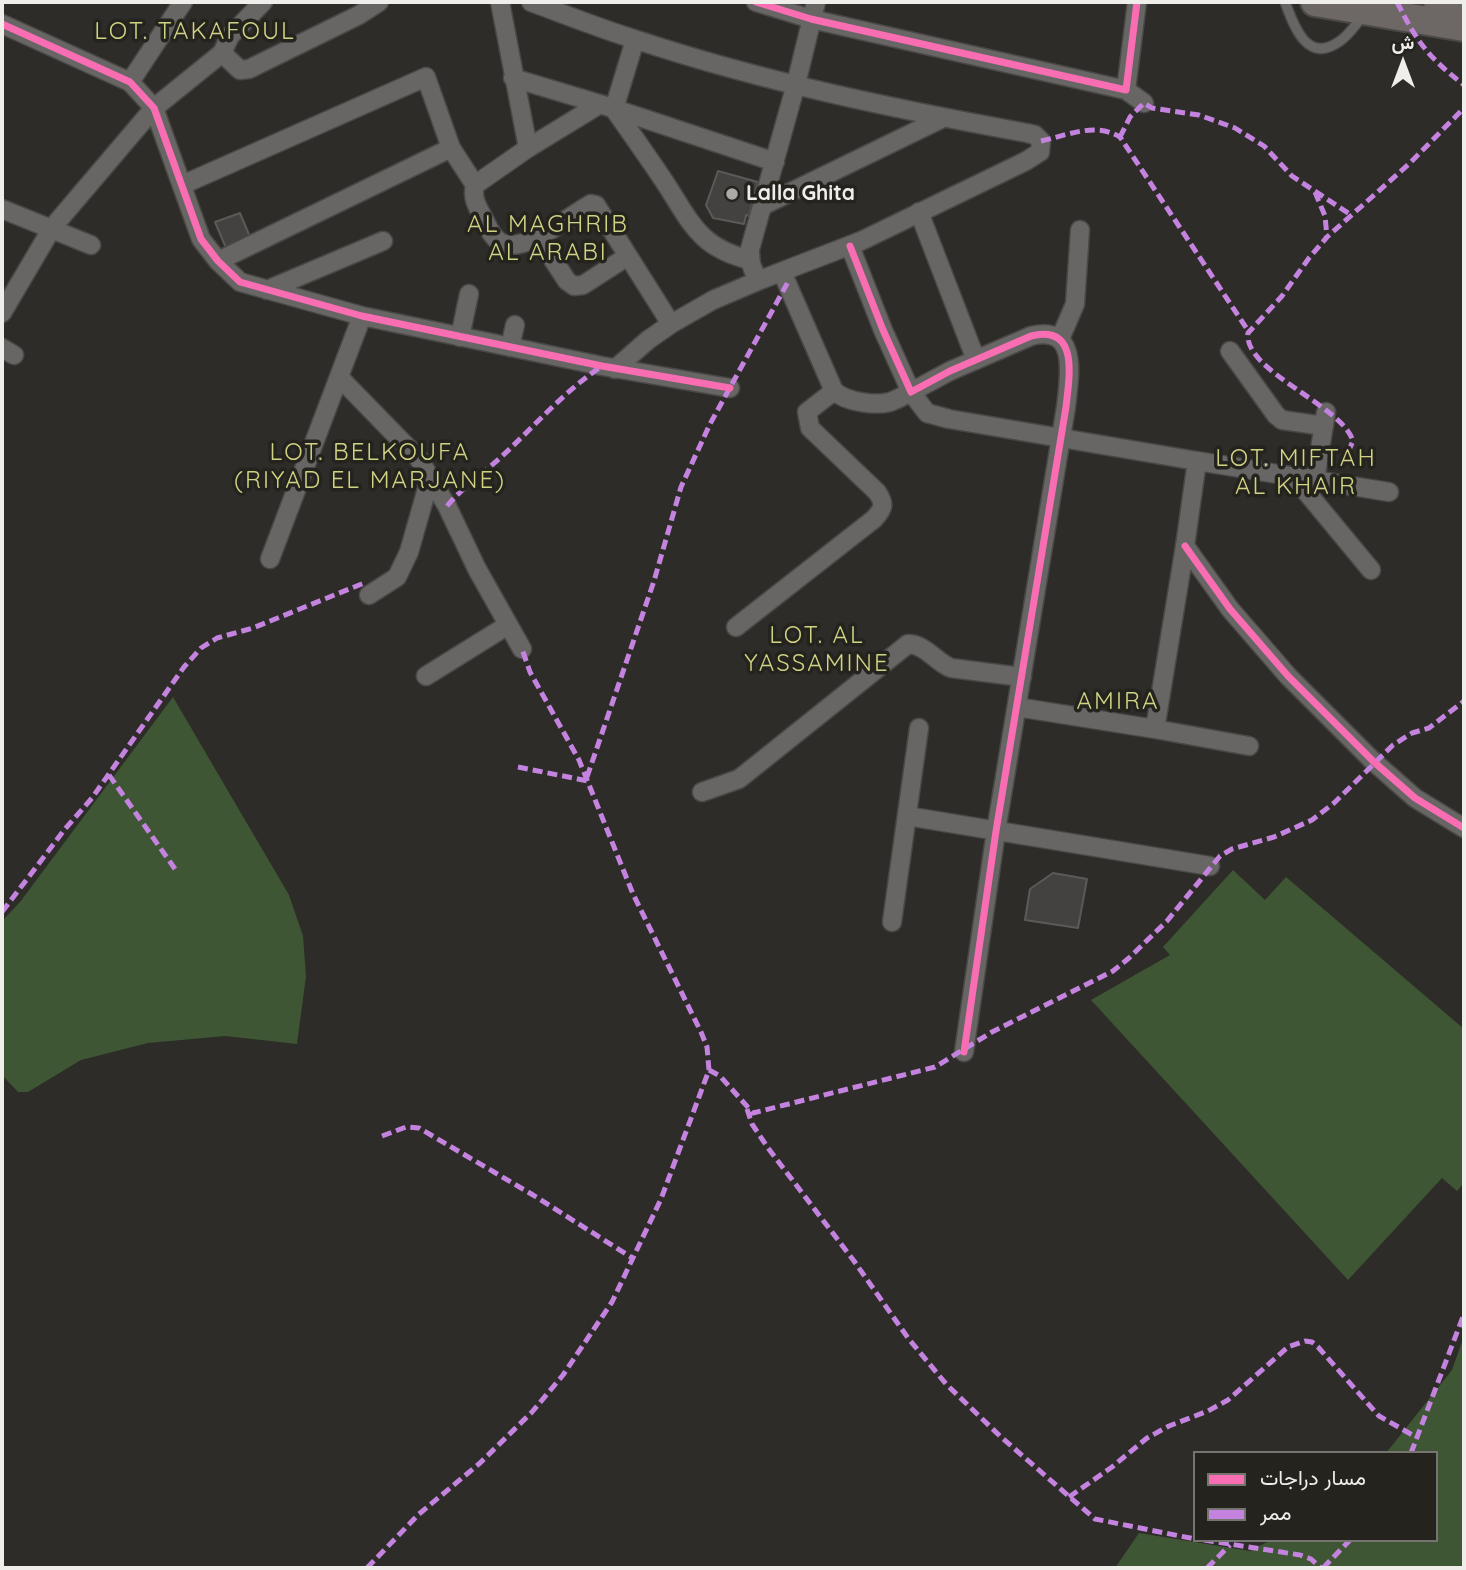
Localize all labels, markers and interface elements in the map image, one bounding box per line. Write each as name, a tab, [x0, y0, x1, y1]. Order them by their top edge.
district label: LOT. TAKAFOUL	[96, 18, 294, 46]
north arrow	[1368, 28, 1438, 98]
text: ش	[1392, 30, 1414, 54]
place label: Lalla Ghita	[746, 181, 855, 207]
marker: Lalla Ghita	[724, 186, 740, 202]
district label: AL MAGHRIB AL ARABI	[468, 211, 628, 267]
district label: LOT. BELKOUFA (RIYAD EL MARJANE)	[236, 439, 504, 495]
district label: LOT. MIFTAH AL KHAIR	[1217, 445, 1375, 501]
district label: LOT. AL YASSAMINE	[745, 622, 889, 678]
district label: AMIRA	[1077, 688, 1159, 716]
legend	[1193, 1451, 1438, 1542]
text: مسار دراجات	[1260, 1464, 1366, 1490]
text: ممر	[1260, 1499, 1291, 1525]

